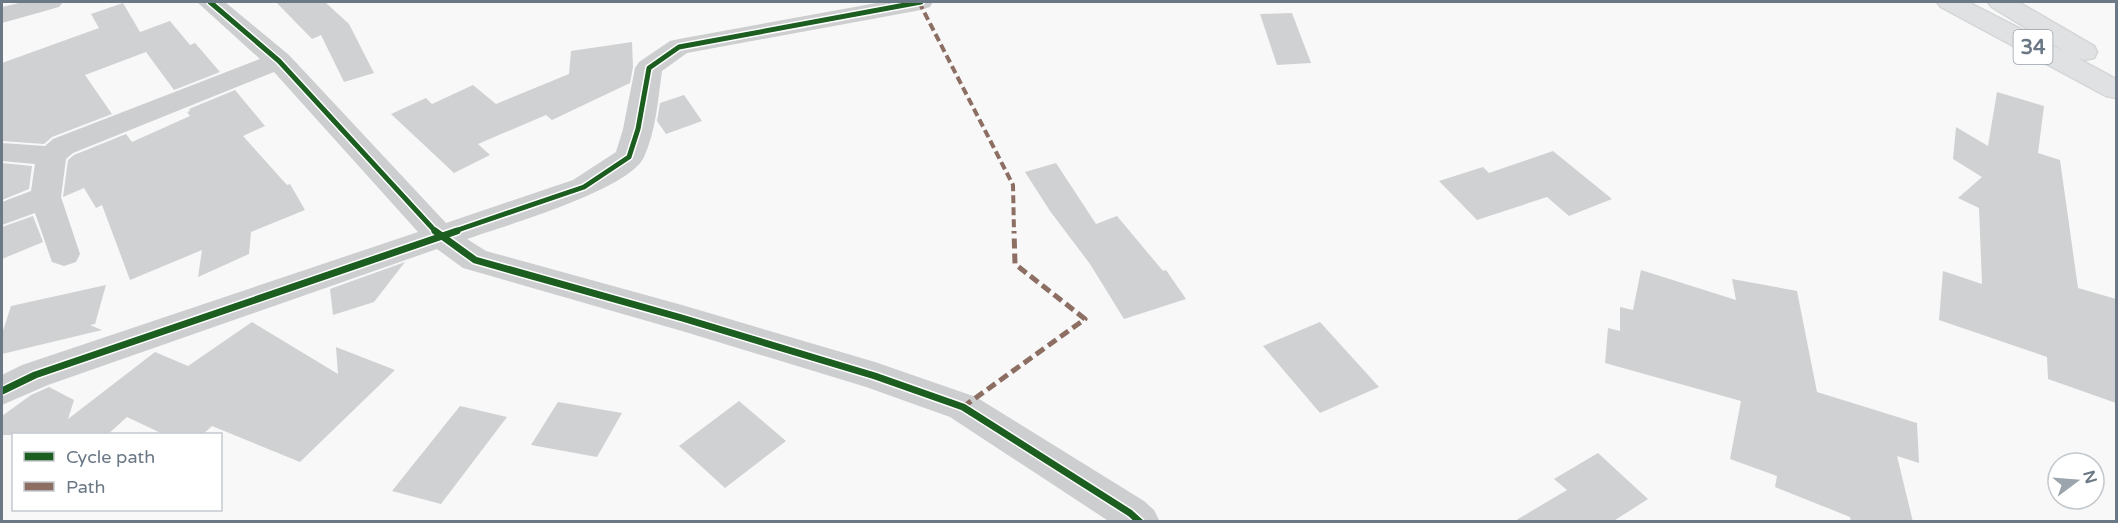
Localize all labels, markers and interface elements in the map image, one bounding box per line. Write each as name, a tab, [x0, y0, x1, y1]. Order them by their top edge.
road number: 34	[2014, 30, 2052, 64]
legend	[12, 433, 222, 511]
text: Cycle path	[66, 446, 155, 468]
north arrow	[2046, 451, 2106, 511]
text: N	[2078, 468, 2101, 486]
text: Path	[66, 476, 105, 498]

